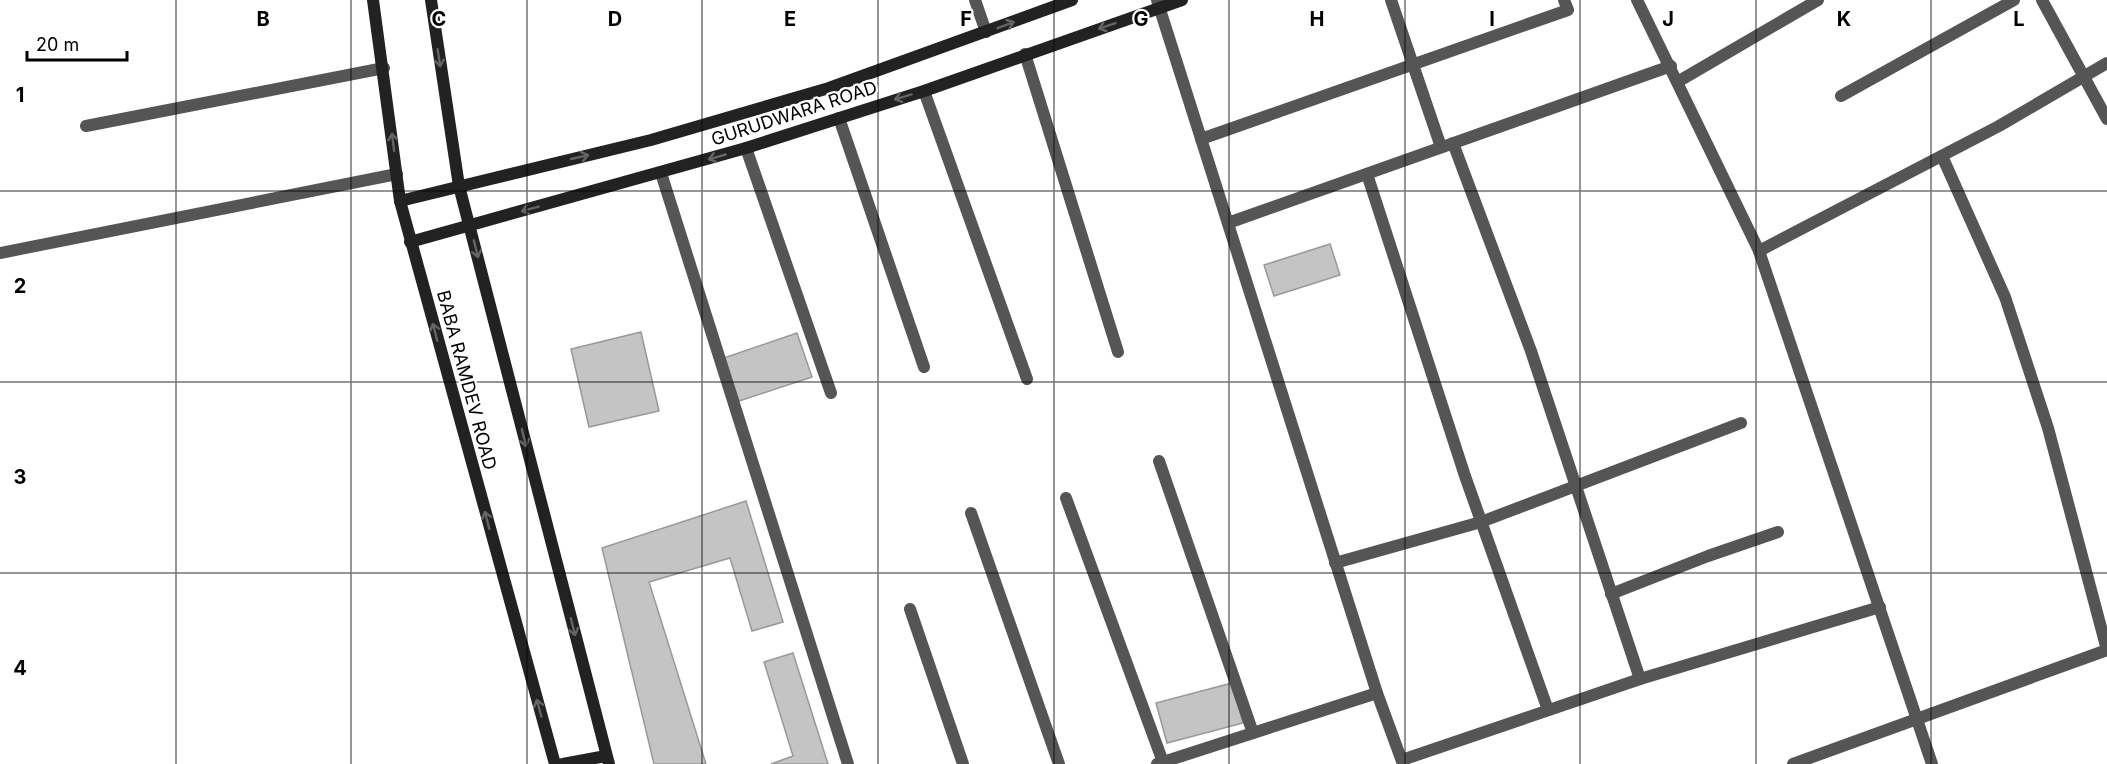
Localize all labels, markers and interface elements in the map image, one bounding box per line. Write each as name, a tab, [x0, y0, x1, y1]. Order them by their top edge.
text: B	[256, 7, 270, 31]
text: C	[432, 7, 446, 31]
text: D	[608, 7, 622, 31]
text: E	[784, 7, 796, 31]
text: F	[960, 7, 972, 31]
text: G	[1133, 7, 1149, 31]
text: H	[1310, 7, 1324, 31]
text: I	[1489, 7, 1495, 31]
text: J	[1662, 7, 1674, 31]
text: K	[1837, 7, 1851, 31]
text: L	[2013, 7, 2025, 31]
one-way arrow	[996, 18, 1015, 29]
one-way arrow	[1098, 21, 1117, 32]
scale bar	[27, 24, 128, 62]
text: 20 m	[36, 34, 79, 55]
one-way arrow	[434, 47, 445, 67]
street label: GURUDWARA ROAD	[708, 76, 880, 150]
text: 1	[16, 83, 24, 107]
one-way arrow	[894, 93, 913, 104]
one-way arrow	[387, 132, 398, 152]
one-way arrow	[570, 150, 589, 162]
one-way arrow	[708, 152, 727, 163]
one-way arrow	[520, 203, 539, 215]
one-way arrow	[470, 239, 482, 258]
text: 2	[14, 274, 26, 298]
street label: BABA RAMDEV ROAD	[433, 288, 501, 472]
one-way arrow	[429, 323, 440, 342]
one-way arrow	[519, 428, 531, 447]
text: 3	[14, 465, 26, 489]
one-way arrow	[481, 511, 492, 530]
one-way arrow	[568, 617, 579, 636]
text: 4	[13, 656, 27, 680]
one-way arrow	[533, 699, 545, 718]

